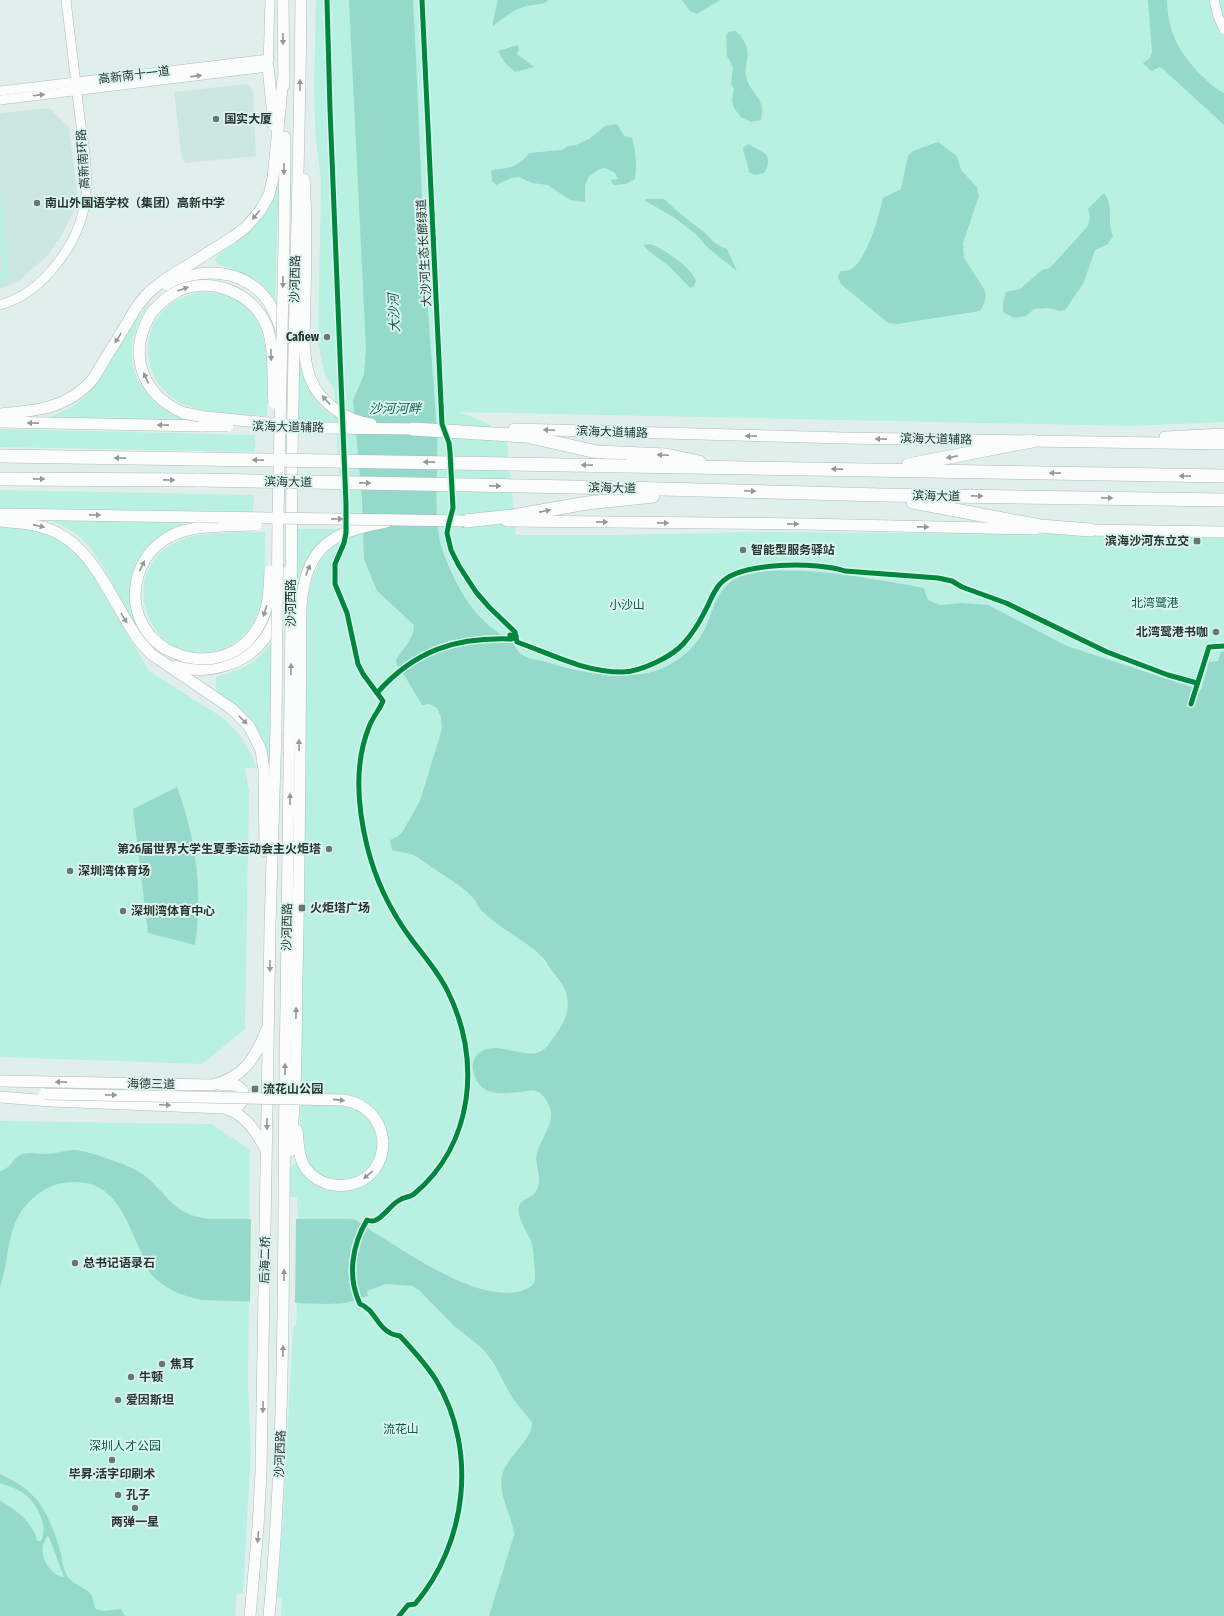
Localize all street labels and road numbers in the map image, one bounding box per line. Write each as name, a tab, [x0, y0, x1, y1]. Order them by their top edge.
street label: 高新南十一道	[97, 64, 171, 86]
street label: 高新南环路	[74, 129, 92, 189]
street label: 大沙河生态长廊绿道	[414, 199, 434, 307]
street label: 沙河西路	[288, 255, 302, 303]
street label: 滨海大道辅路	[252, 419, 324, 435]
street label: 滨海大道辅路	[576, 424, 648, 440]
street label: 滨海大道辅路	[900, 431, 972, 447]
street label: 滨海大道	[264, 475, 312, 489]
street label: 滨海大道	[588, 481, 636, 495]
street label: 滨海大道	[912, 489, 960, 503]
street label: 沙河西路	[284, 579, 298, 627]
street label: 沙河西路	[280, 903, 294, 951]
street label: 海德三道	[127, 1077, 175, 1091]
street label: 后海二桥	[258, 1236, 272, 1284]
street label: 沙河西路	[272, 1430, 288, 1478]

